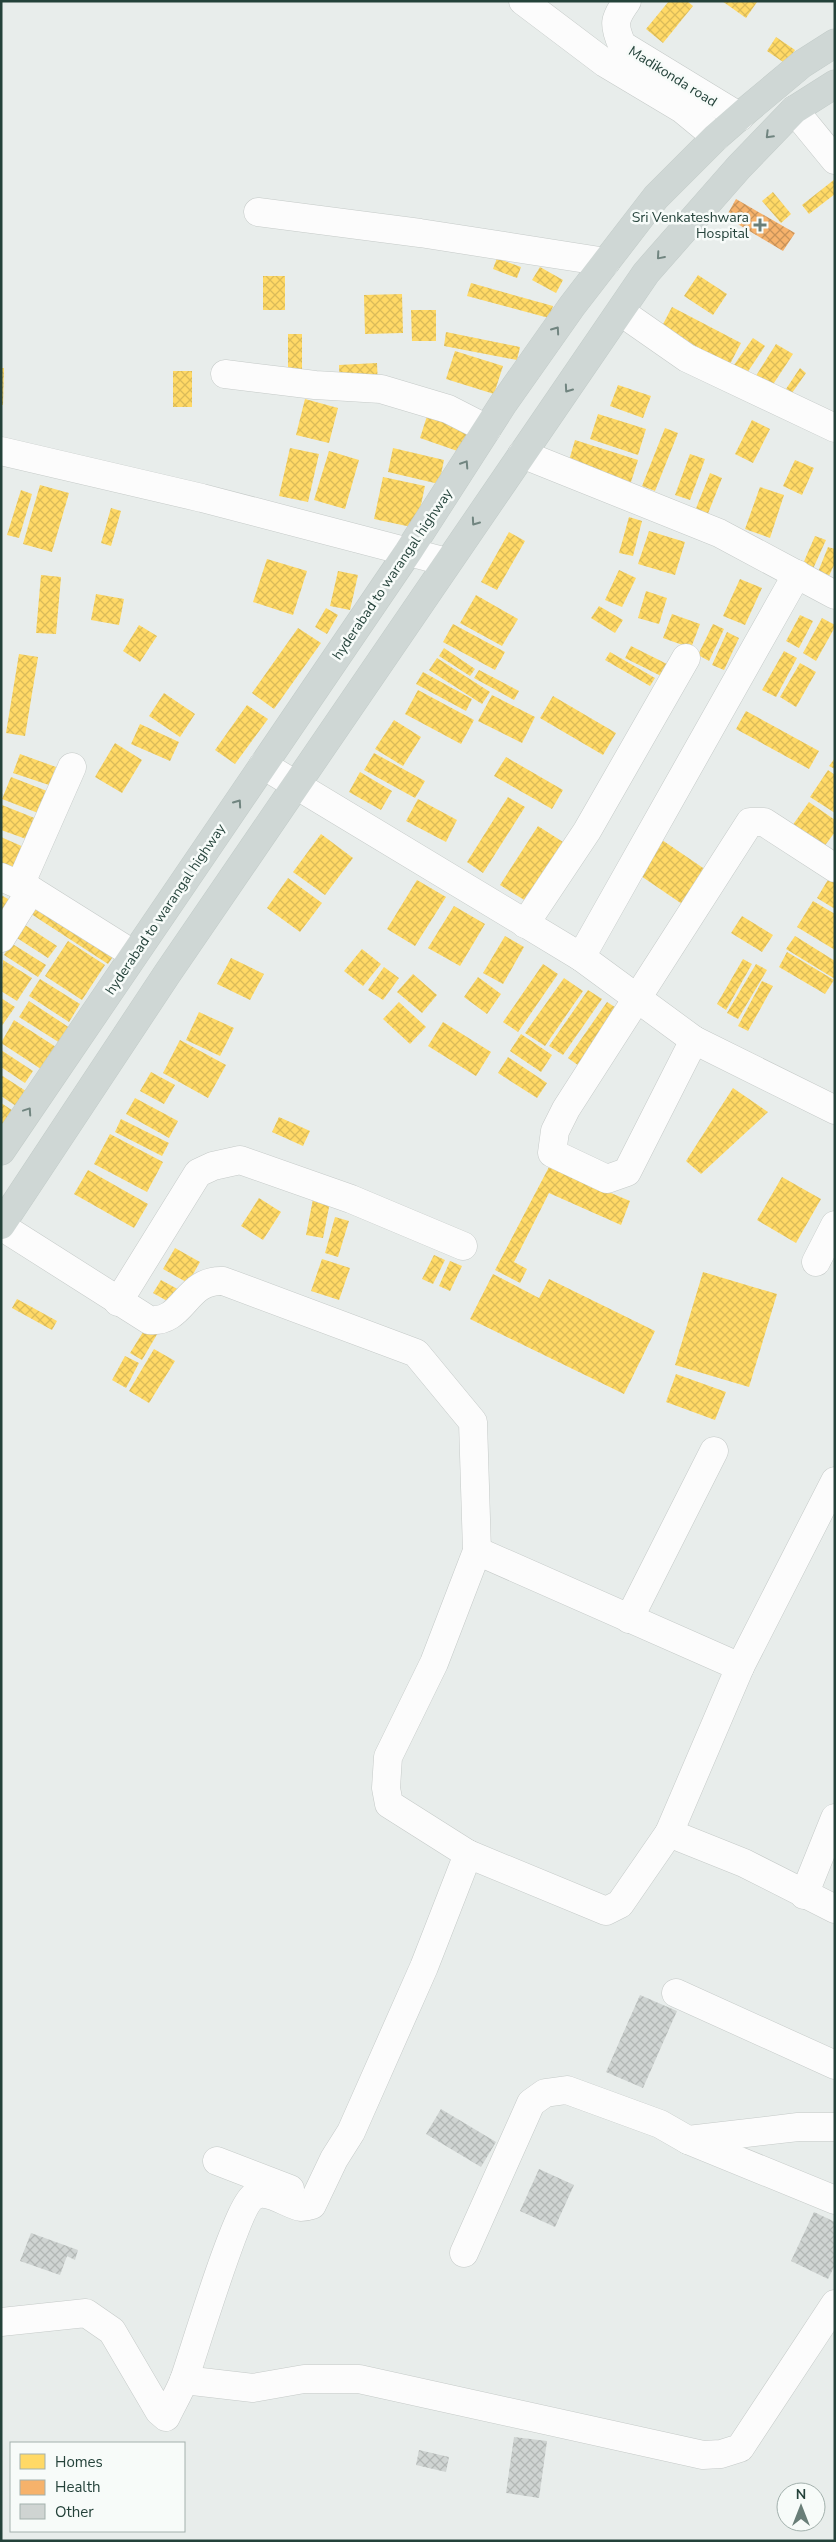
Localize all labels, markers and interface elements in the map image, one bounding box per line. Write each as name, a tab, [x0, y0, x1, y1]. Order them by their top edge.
street label: Madikonda road	[625, 42, 721, 111]
one-way arrow	[766, 129, 775, 138]
place label: Sri Venkateshwara Hospital	[632, 208, 750, 243]
marker: Sri Venkateshwara Hospital	[753, 218, 767, 232]
one-way arrow	[657, 251, 666, 260]
one-way arrow	[550, 326, 559, 336]
one-way arrow	[565, 384, 574, 393]
one-way arrow	[458, 461, 468, 470]
street label: hyderabad to warangal highway	[328, 484, 457, 664]
one-way arrow	[472, 517, 481, 526]
one-way arrow	[232, 799, 241, 809]
street label: hyderabad to warangal highway	[101, 819, 230, 999]
one-way arrow	[22, 1107, 31, 1117]
legend	[10, 2442, 185, 2532]
text: Homes	[55, 2452, 103, 2472]
text: Health	[55, 2477, 100, 2497]
north arrow	[776, 2482, 826, 2532]
text: N	[796, 2485, 806, 2504]
text: Other	[55, 2502, 94, 2522]

